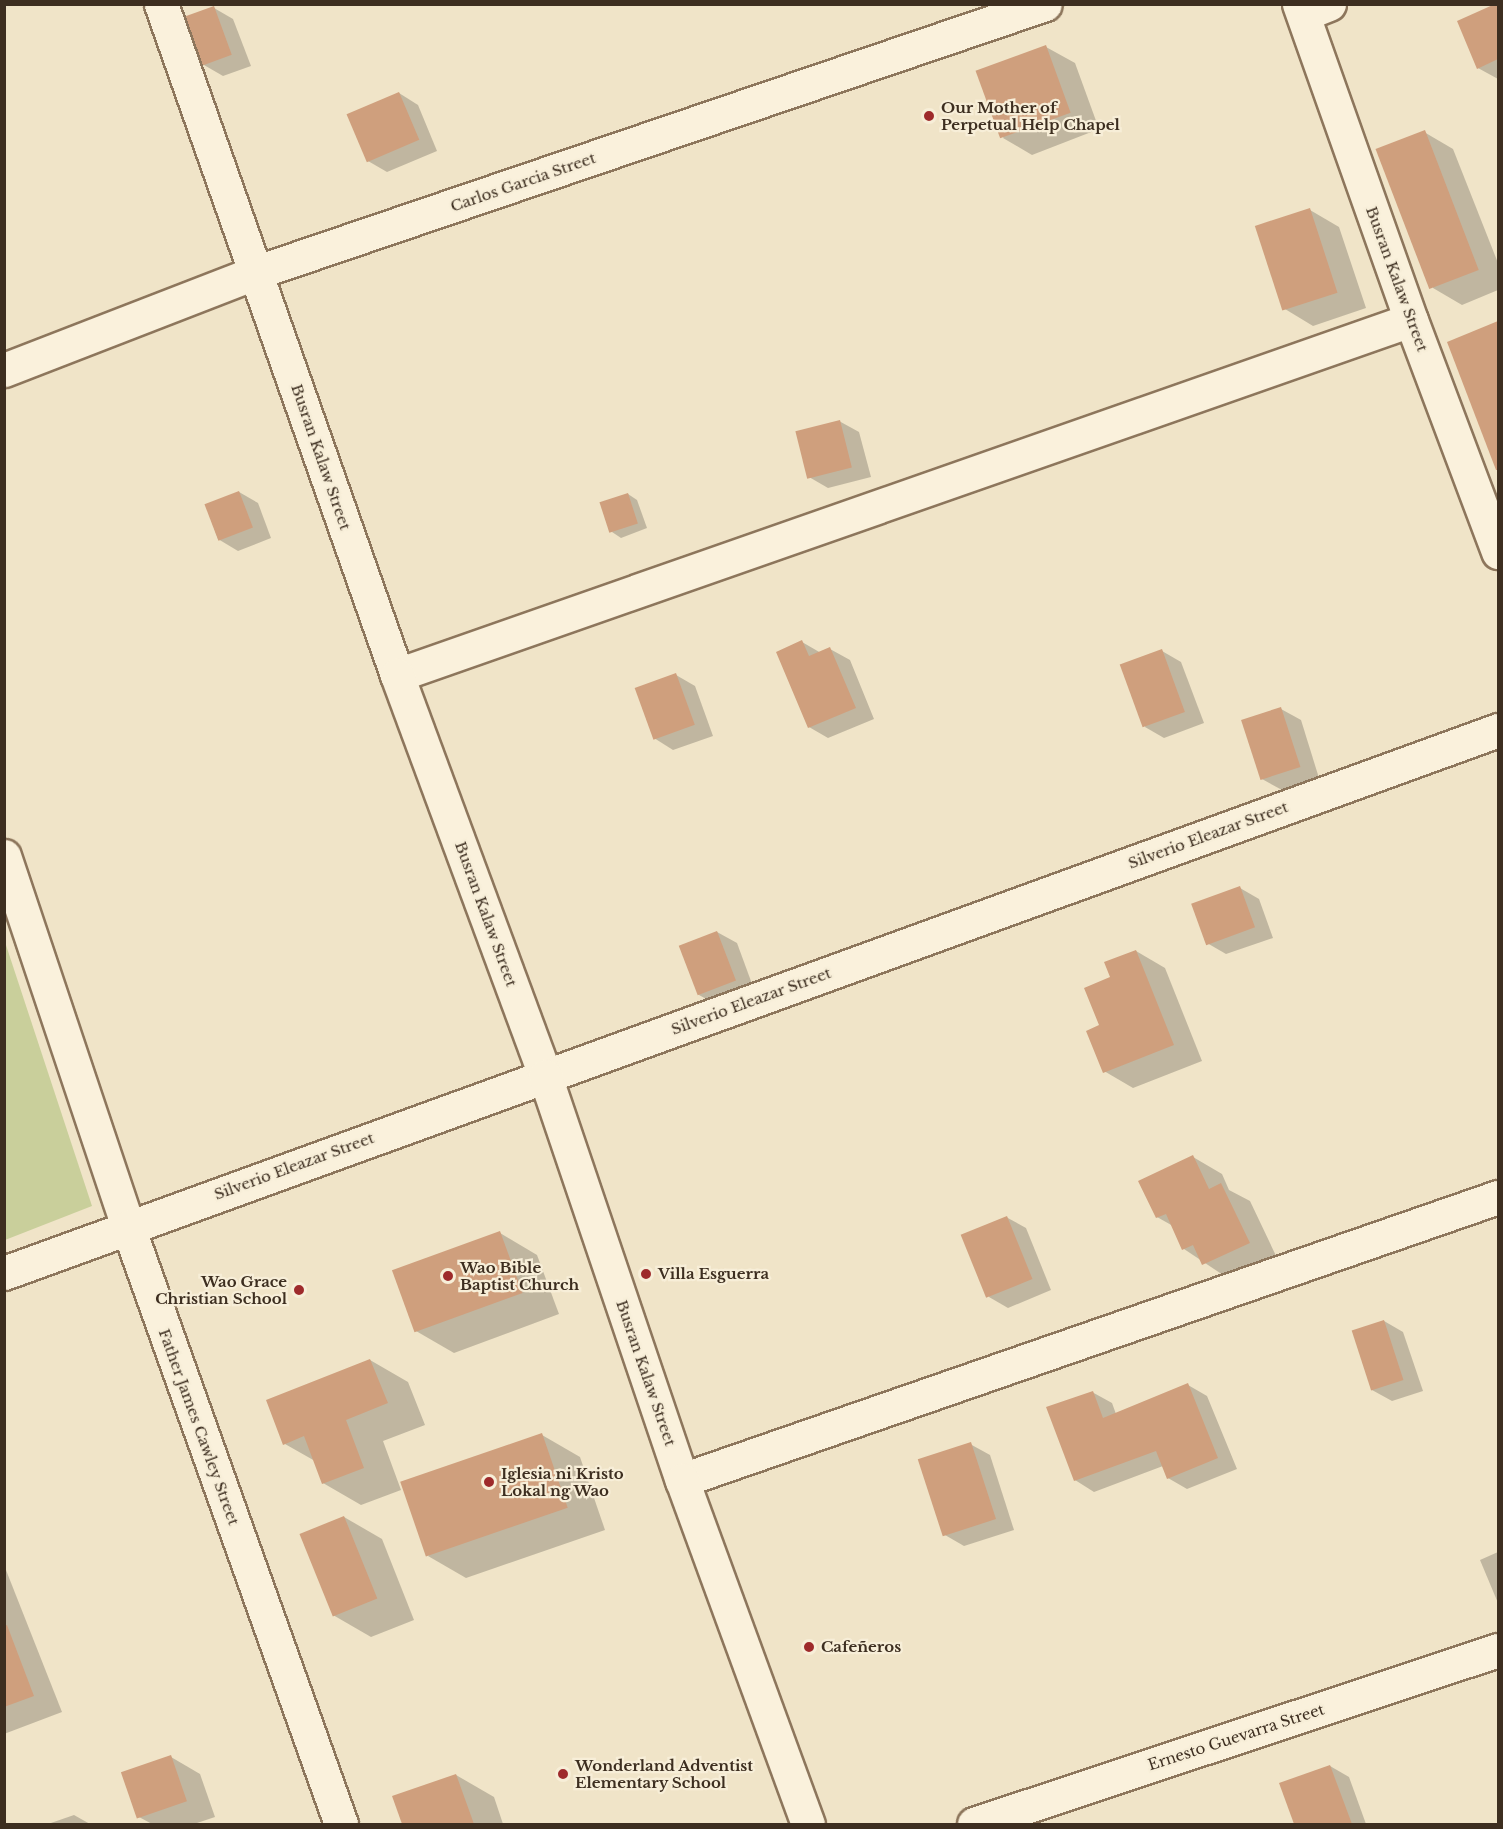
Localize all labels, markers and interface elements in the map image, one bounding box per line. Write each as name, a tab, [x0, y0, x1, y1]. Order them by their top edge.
place label: Our Mother of Perpetual Help Chapel	[941, 98, 1120, 133]
marker: Our Mother of Perpetual Help Chapel	[922, 109, 936, 123]
street label: Carlos Garcia Street	[448, 149, 598, 215]
street label: Busran Kalaw Street	[1362, 204, 1432, 354]
street label: Busran Kalaw Street	[288, 382, 354, 532]
street label: Silverio Eleazar Street	[1125, 798, 1291, 872]
street label: Busran Kalaw Street	[451, 839, 521, 989]
street label: Silverio Eleazar Street	[668, 964, 834, 1038]
street label: Silverio Eleazar Street	[211, 1129, 377, 1203]
place label: Wao Bible Baptist Church	[460, 1258, 579, 1293]
place label: Villa Esguerra	[658, 1265, 769, 1283]
marker: Villa Esguerra	[639, 1267, 653, 1281]
marker: Wao Bible Baptist Church	[441, 1269, 455, 1283]
place label: Wao Grace Christian School	[155, 1272, 287, 1307]
marker: Wao Grace Christian School	[292, 1283, 306, 1297]
street label: Busran Kalaw Street	[613, 1298, 679, 1448]
street label: Father James Cawley Street	[155, 1326, 243, 1528]
place label: Iglesia ni Kristo Lokal ng Wao	[501, 1464, 624, 1499]
marker: Iglesia ni Kristo Lokal ng Wao	[482, 1475, 496, 1489]
place label: Cafeñeros	[821, 1638, 901, 1656]
marker: Cafeñeros	[802, 1640, 816, 1654]
street label: Ernesto Guevarra Street	[1146, 1700, 1326, 1774]
place label: Wonderland Adventist Elementary School	[575, 1756, 754, 1791]
marker: Wonderland Adventist Elementary School	[556, 1767, 570, 1781]

